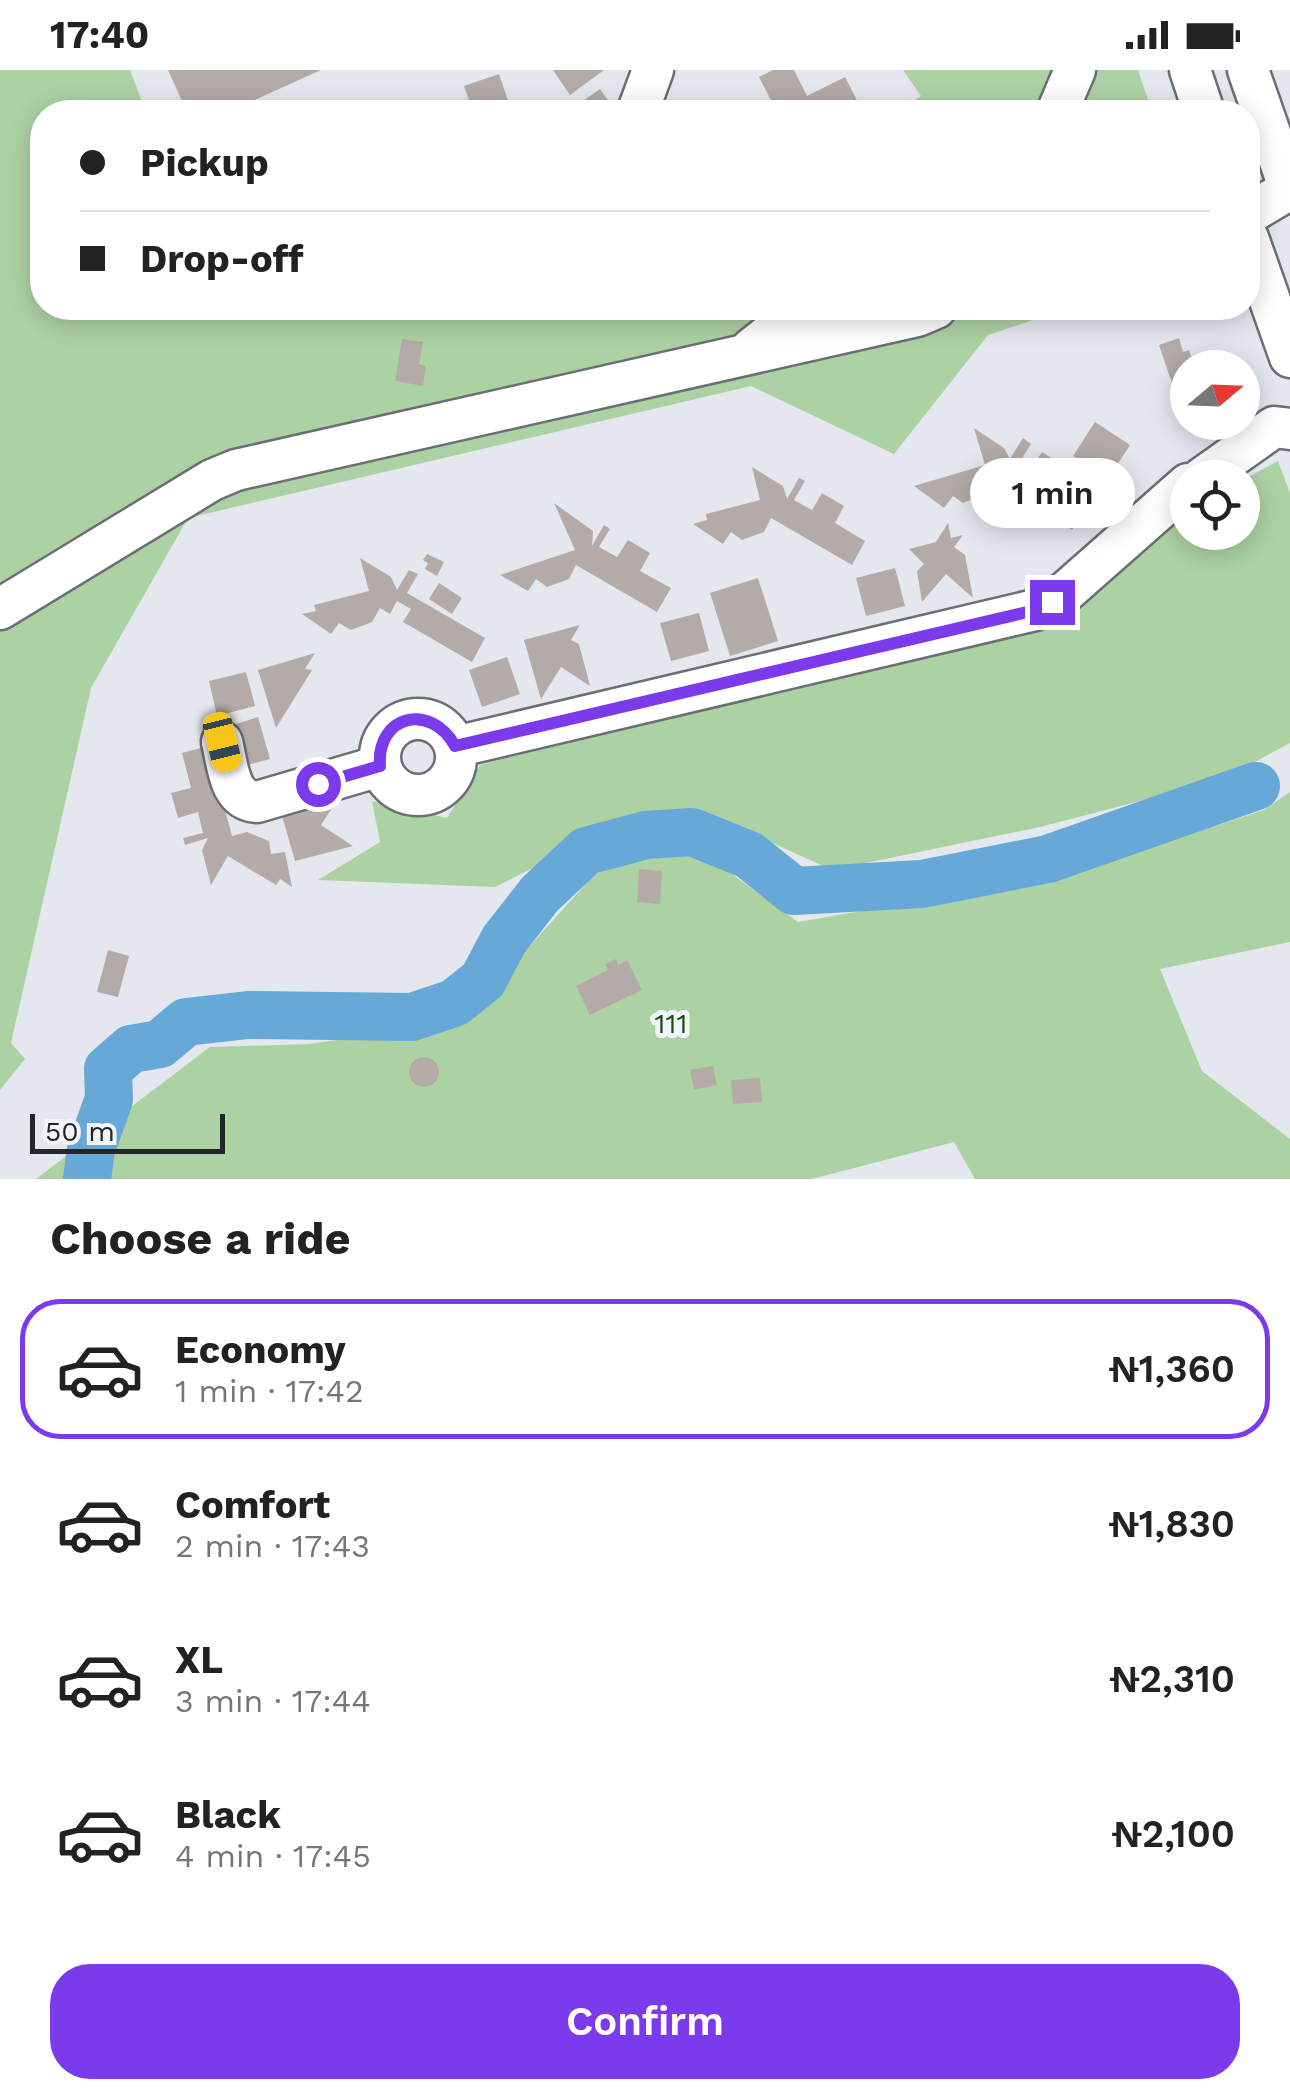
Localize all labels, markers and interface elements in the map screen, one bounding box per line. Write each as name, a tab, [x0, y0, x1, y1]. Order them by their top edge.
text: 17:40	[50, 13, 149, 57]
text: Pickup	[140, 141, 269, 185]
text: Drop-off	[140, 237, 304, 281]
north arrow	[1170, 350, 1260, 440]
map controls	[1170, 350, 1260, 550]
callout: 1 min	[970, 457, 1134, 527]
button: locate	[1170, 460, 1260, 550]
text: 1 min	[1011, 474, 1094, 512]
route end	[1030, 580, 1075, 625]
car	[200, 709, 244, 775]
route start	[296, 762, 341, 807]
park label: 111	[655, 1007, 687, 1040]
scale bar	[30, 1109, 225, 1154]
text: 50 m	[45, 1115, 115, 1148]
text: Choose a ride	[50, 1212, 350, 1265]
icon: car	[55, 1324, 145, 1414]
text: Economy	[175, 1328, 346, 1372]
text: ₦1,360	[1108, 1347, 1235, 1391]
text: 1 min · 17:42	[175, 1372, 364, 1410]
icon: car	[55, 1479, 145, 1569]
text: Comfort	[175, 1483, 330, 1527]
text: ₦1,830	[1109, 1502, 1235, 1546]
text: 2 min · 17:43	[175, 1527, 370, 1565]
icon: car	[55, 1634, 145, 1724]
text: XL	[175, 1638, 223, 1682]
text: ₦2,310	[1109, 1657, 1235, 1701]
text: 3 min · 17:44	[175, 1682, 371, 1720]
icon: car	[55, 1789, 145, 1879]
text: Black	[175, 1793, 281, 1837]
text: ₦2,100	[1112, 1812, 1235, 1856]
text: 4 min · 17:45	[175, 1837, 371, 1875]
button: Confirm	[50, 1964, 1240, 2079]

